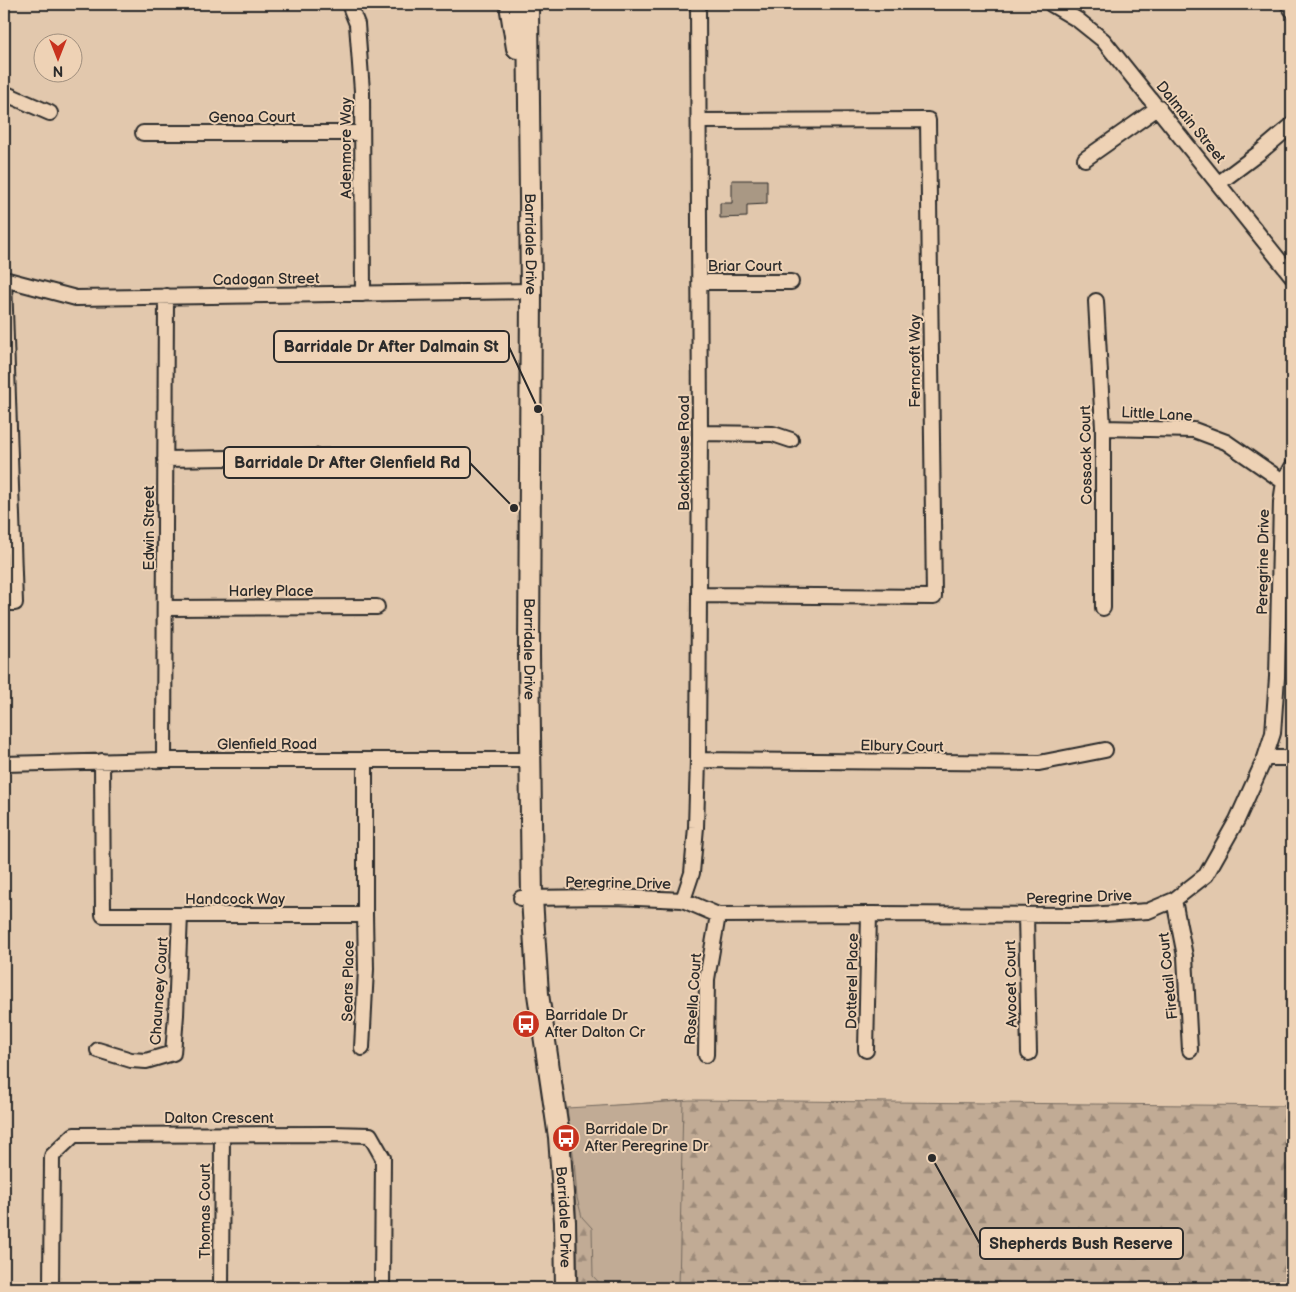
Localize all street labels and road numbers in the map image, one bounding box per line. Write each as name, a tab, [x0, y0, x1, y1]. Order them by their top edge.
street label: Dalmain Street	[1152, 77, 1230, 168]
street label: Adenmore Way	[337, 97, 356, 199]
street label: Genoa Court	[208, 108, 296, 127]
street label: Barridale Drive	[520, 193, 540, 295]
street label: Briar Court	[708, 257, 783, 276]
street label: Cadogan Street	[212, 269, 320, 290]
street label: Ferncroft Way	[906, 314, 925, 408]
street label: Backhouse Road	[675, 395, 694, 511]
street label: Little Lane	[1121, 403, 1193, 426]
street label: Cossack Court	[1076, 405, 1097, 505]
street label: Edwin Street	[140, 485, 159, 570]
street label: Peregrine Drive	[1253, 509, 1274, 615]
street label: Harley Place	[229, 582, 313, 601]
street label: Barridale Drive	[519, 598, 539, 700]
street label: Glenfield Road	[217, 735, 317, 754]
street label: Elbury Court	[860, 736, 944, 757]
street label: Peregrine Drive	[565, 873, 671, 894]
street label: Peregrine Drive	[1026, 886, 1132, 909]
street label: Handcock Way	[185, 890, 285, 909]
street label: Firetail Court	[1154, 931, 1183, 1020]
street label: Dotterel Place	[842, 933, 863, 1029]
street label: Chauncey Court	[146, 936, 173, 1046]
street label: Sears Place	[338, 940, 359, 1022]
street label: Avocet Court	[1001, 940, 1022, 1028]
street label: Rosella Court	[681, 952, 706, 1046]
street label: Dalton Crescent	[164, 1109, 274, 1128]
street label: Thomas Court	[196, 1163, 215, 1259]
street label: Barridale Drive	[551, 1166, 575, 1268]

